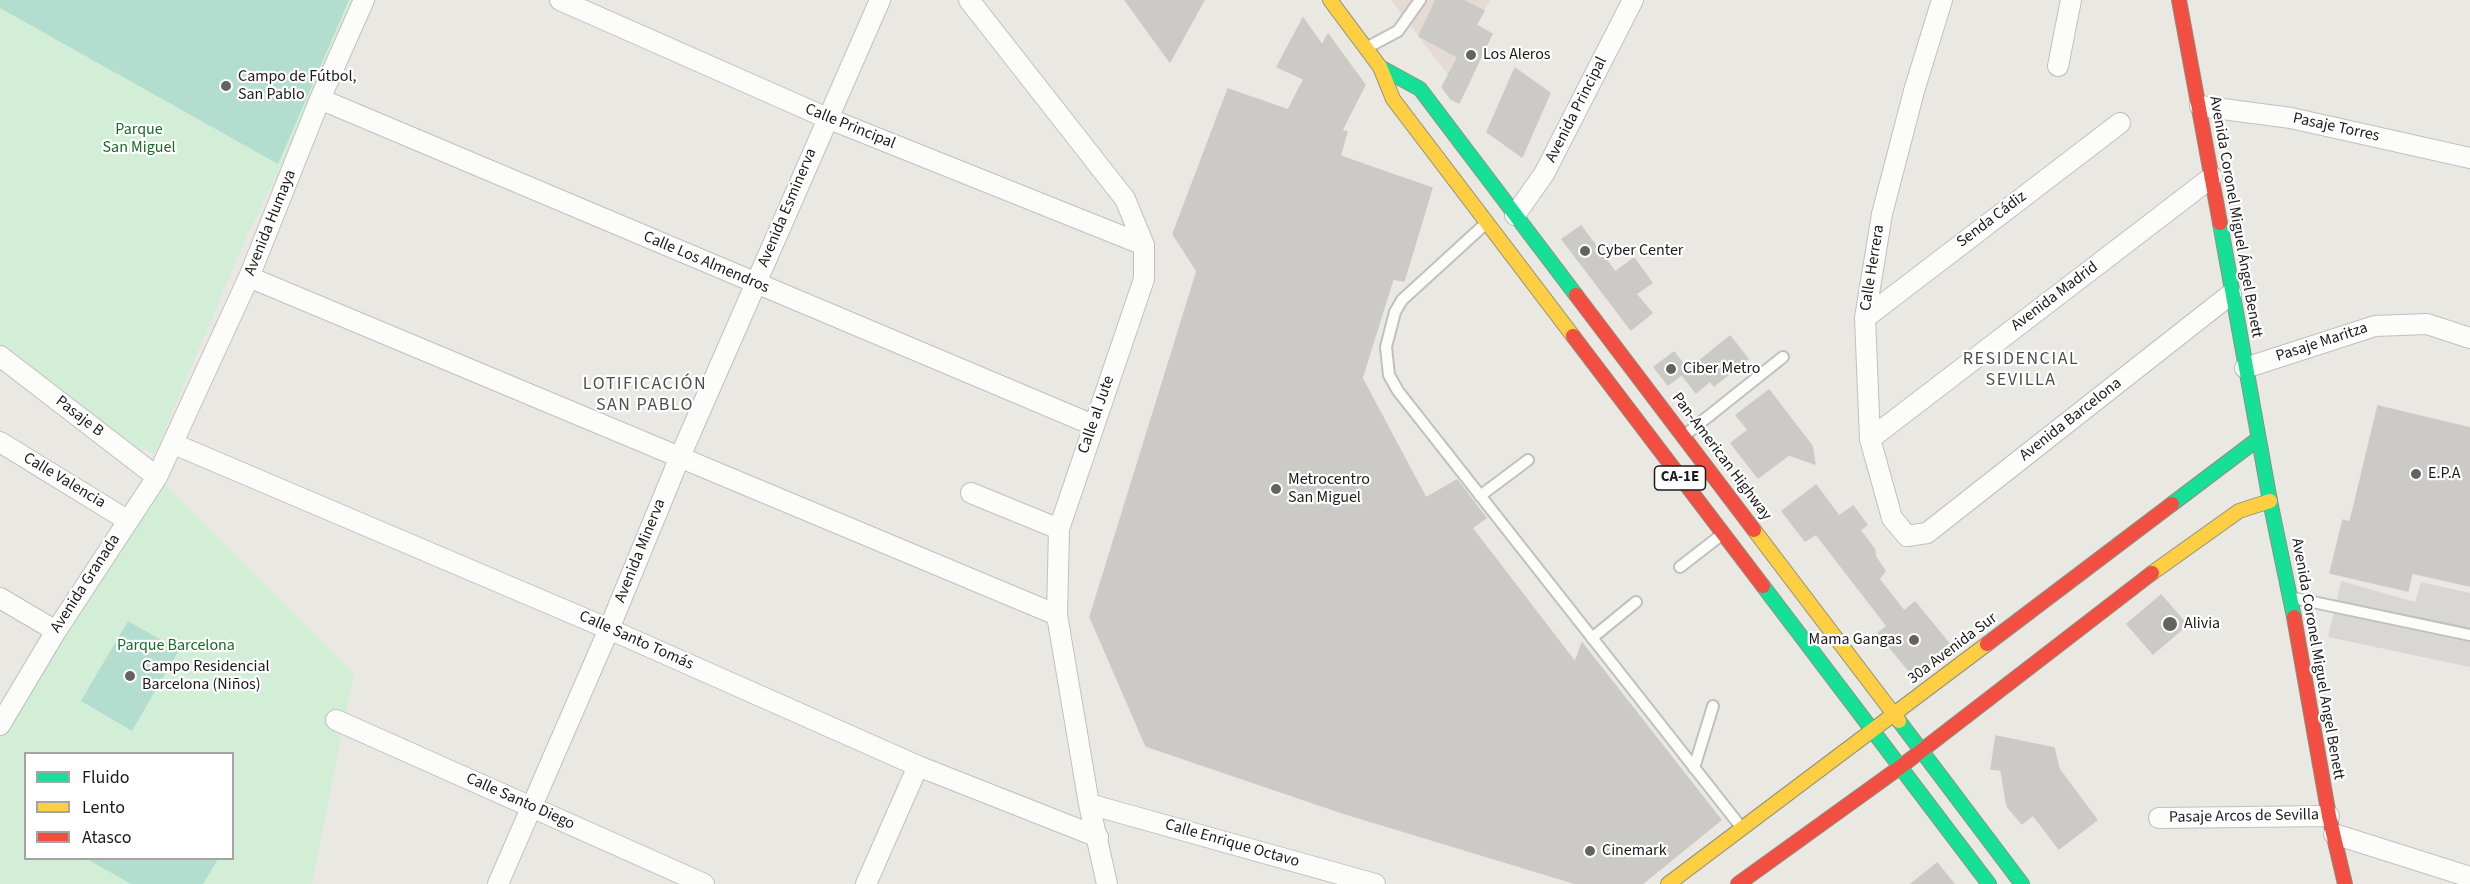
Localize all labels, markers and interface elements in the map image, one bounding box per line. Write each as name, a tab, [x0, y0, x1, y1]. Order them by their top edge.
place label: Los Aleros	[1483, 45, 1551, 65]
marker: Los Aleros	[1464, 48, 1478, 62]
street label: Avenida Principal	[1542, 54, 1612, 166]
place label: Campo de Fútbol, San Pablo	[238, 67, 357, 105]
marker: Campo de Fútbol, San Pablo	[219, 79, 233, 93]
street label: Avenida Coronel Miguel Ángel Benett	[2204, 95, 2266, 339]
street label: Calle Principal	[802, 100, 898, 154]
street label: Pasaje Torres	[2291, 109, 2381, 147]
park label: Parque San Miguel	[103, 120, 175, 158]
street label: Avenida Esminerva	[754, 146, 822, 270]
street label: Avenida Humaya	[241, 167, 301, 279]
street label: Senda Cádiz	[1953, 188, 2031, 252]
street label: Calle Herrera	[1857, 224, 1889, 312]
street label: Calle Los Almendros	[640, 228, 772, 298]
place label: Cyber Center	[1597, 241, 1683, 261]
marker: Cyber Center	[1578, 244, 1592, 258]
street label: Avenida Madrid	[2008, 258, 2102, 336]
street label: Pasaje Maritza	[2274, 319, 2370, 367]
district label: RESIDENCIAL SEVILLA	[1963, 349, 2079, 392]
place label: Ciber Metro	[1683, 359, 1760, 379]
marker: Ciber Metro	[1664, 362, 1678, 376]
street label: Calle al Jute	[1075, 373, 1119, 457]
district label: LOTIFICACIÓN SAN PABLO	[583, 374, 707, 416]
street label: Avenida Barcelona	[2016, 374, 2126, 466]
street label: Pan-American Highway	[1667, 389, 1775, 525]
street label: Pasaje B	[51, 392, 107, 442]
street label: Calle Valencia	[19, 449, 109, 513]
place label: E.P.A	[2428, 464, 2460, 484]
road number: CA-1E	[1654, 466, 1706, 490]
marker: E.P.A	[2409, 467, 2423, 481]
place label: Metrocentro San Miguel	[1288, 470, 1370, 508]
marker: Metrocentro San Miguel	[1269, 482, 1283, 496]
street label: Avenida Minerva	[611, 496, 671, 606]
street label: Avenida Granada	[47, 531, 125, 637]
street label: Avenida Coronel Miguel Angel Benett	[2286, 537, 2348, 781]
street label: Calle Santo Tomás	[576, 607, 696, 675]
street label: 30a Avenida Sur	[1905, 609, 2001, 689]
place label: Alivia	[2184, 614, 2220, 634]
marker: Alivia	[2161, 615, 2179, 633]
place label: Mama Gangas	[1809, 630, 1902, 650]
marker: Mama Gangas	[1907, 633, 1921, 647]
park label: Parque Barcelona	[117, 636, 235, 656]
place label: Campo Residencial Barcelona (Niños)	[142, 657, 270, 695]
marker: Campo Residencial Barcelona (Niños)	[123, 669, 137, 683]
legend	[24, 752, 234, 860]
text: Fluido	[82, 765, 129, 790]
street label: Calle Santo Diego	[463, 769, 577, 835]
text: Lento	[82, 795, 125, 820]
street label: Pasaje Arcos de Sevilla	[2169, 806, 2319, 828]
street label: Calle Enrique Octavo	[1163, 816, 1301, 872]
text: Atasco	[82, 825, 131, 850]
place label: Cinemark	[1602, 841, 1667, 861]
marker: Cinemark	[1583, 844, 1597, 858]

